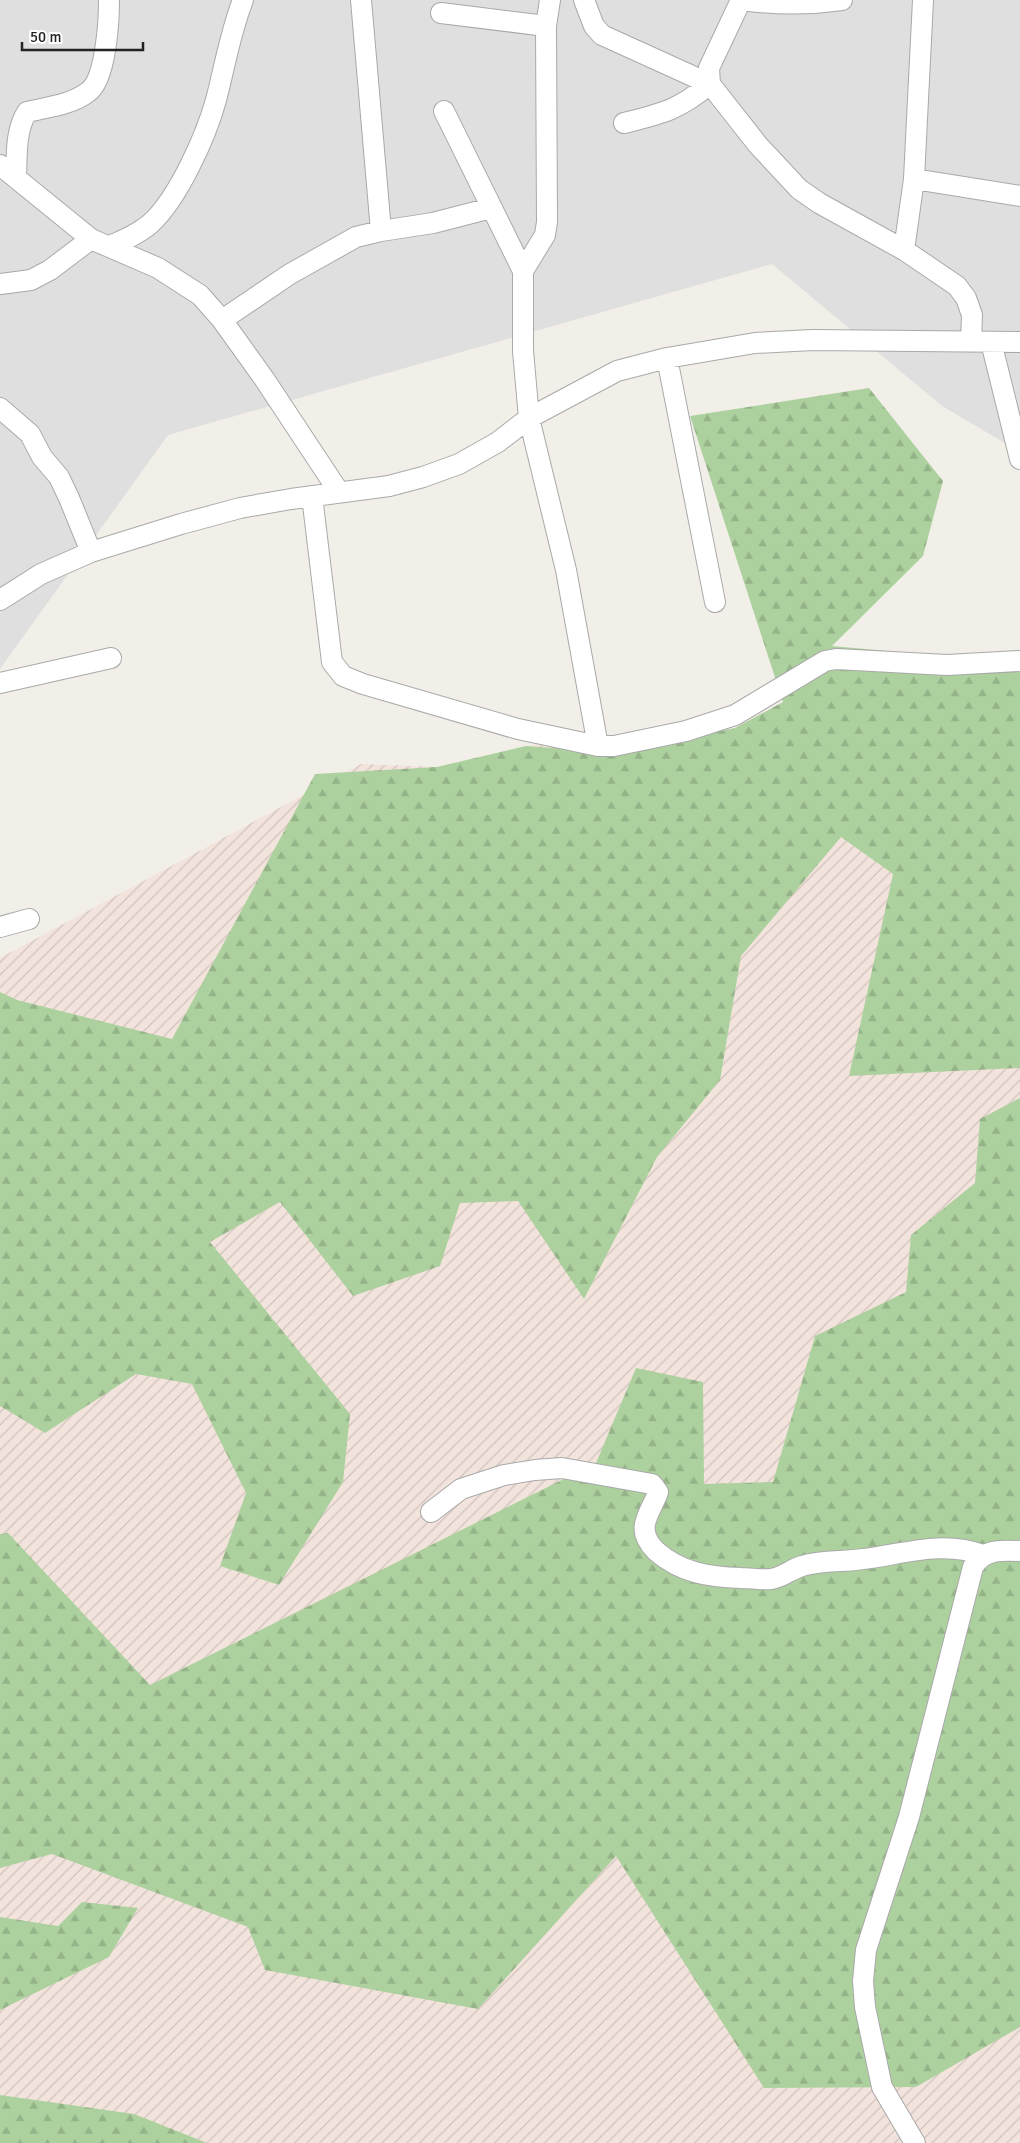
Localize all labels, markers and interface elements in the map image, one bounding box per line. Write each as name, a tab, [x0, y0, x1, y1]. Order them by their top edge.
scale bar	[22, 20, 144, 52]
text: 50 m	[30, 28, 61, 46]

